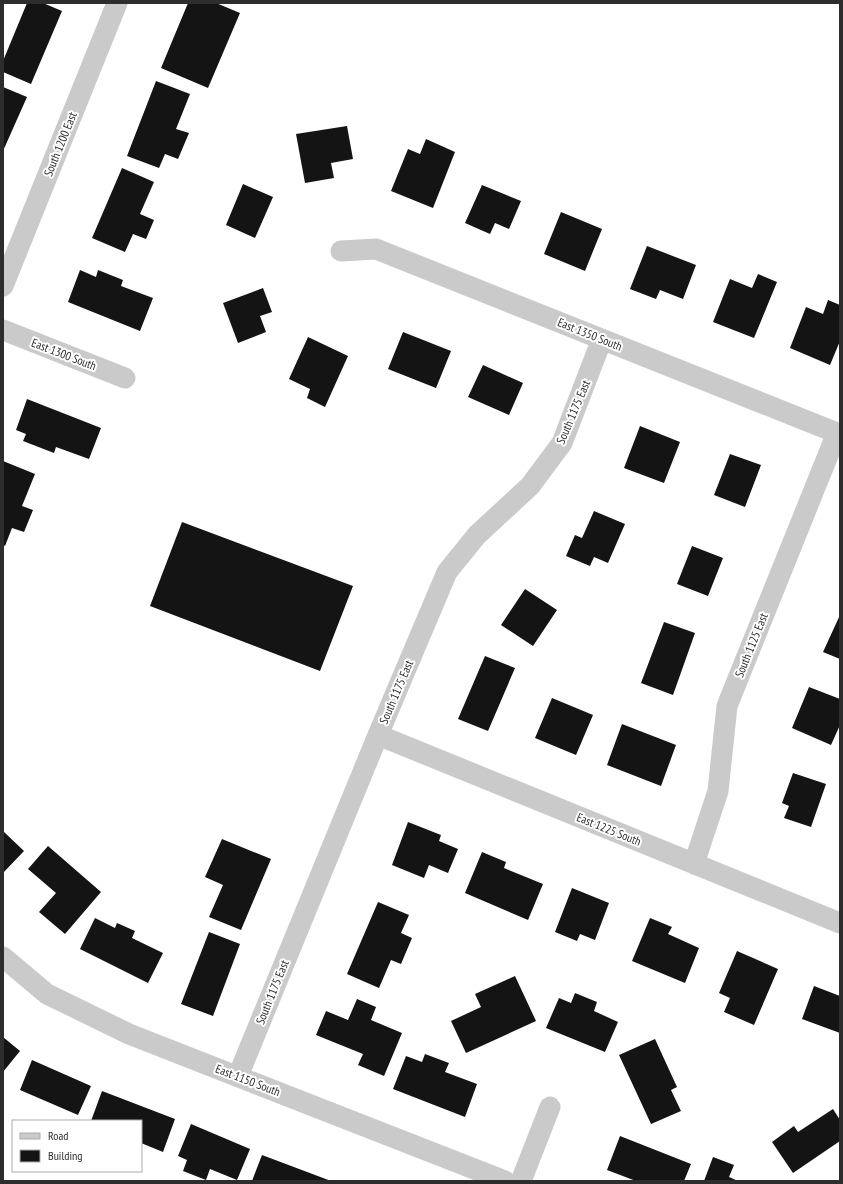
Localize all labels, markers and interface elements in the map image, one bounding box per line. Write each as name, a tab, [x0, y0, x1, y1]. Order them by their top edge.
street label: South 1200 East	[40, 109, 80, 178]
street label: East 1350 South	[556, 314, 624, 354]
street label: East 1300 South	[30, 335, 98, 373]
street label: South 1175 East	[553, 377, 593, 446]
street label: South 1125 East	[731, 610, 771, 679]
street label: South 1175 East	[376, 657, 416, 726]
street label: East 1225 South	[575, 809, 643, 849]
street label: South 1175 East	[252, 957, 292, 1026]
street label: East 1150 South	[214, 1061, 282, 1099]
legend	[12, 1120, 142, 1172]
text: Road	[48, 1128, 68, 1143]
text: Building	[48, 1148, 83, 1163]

